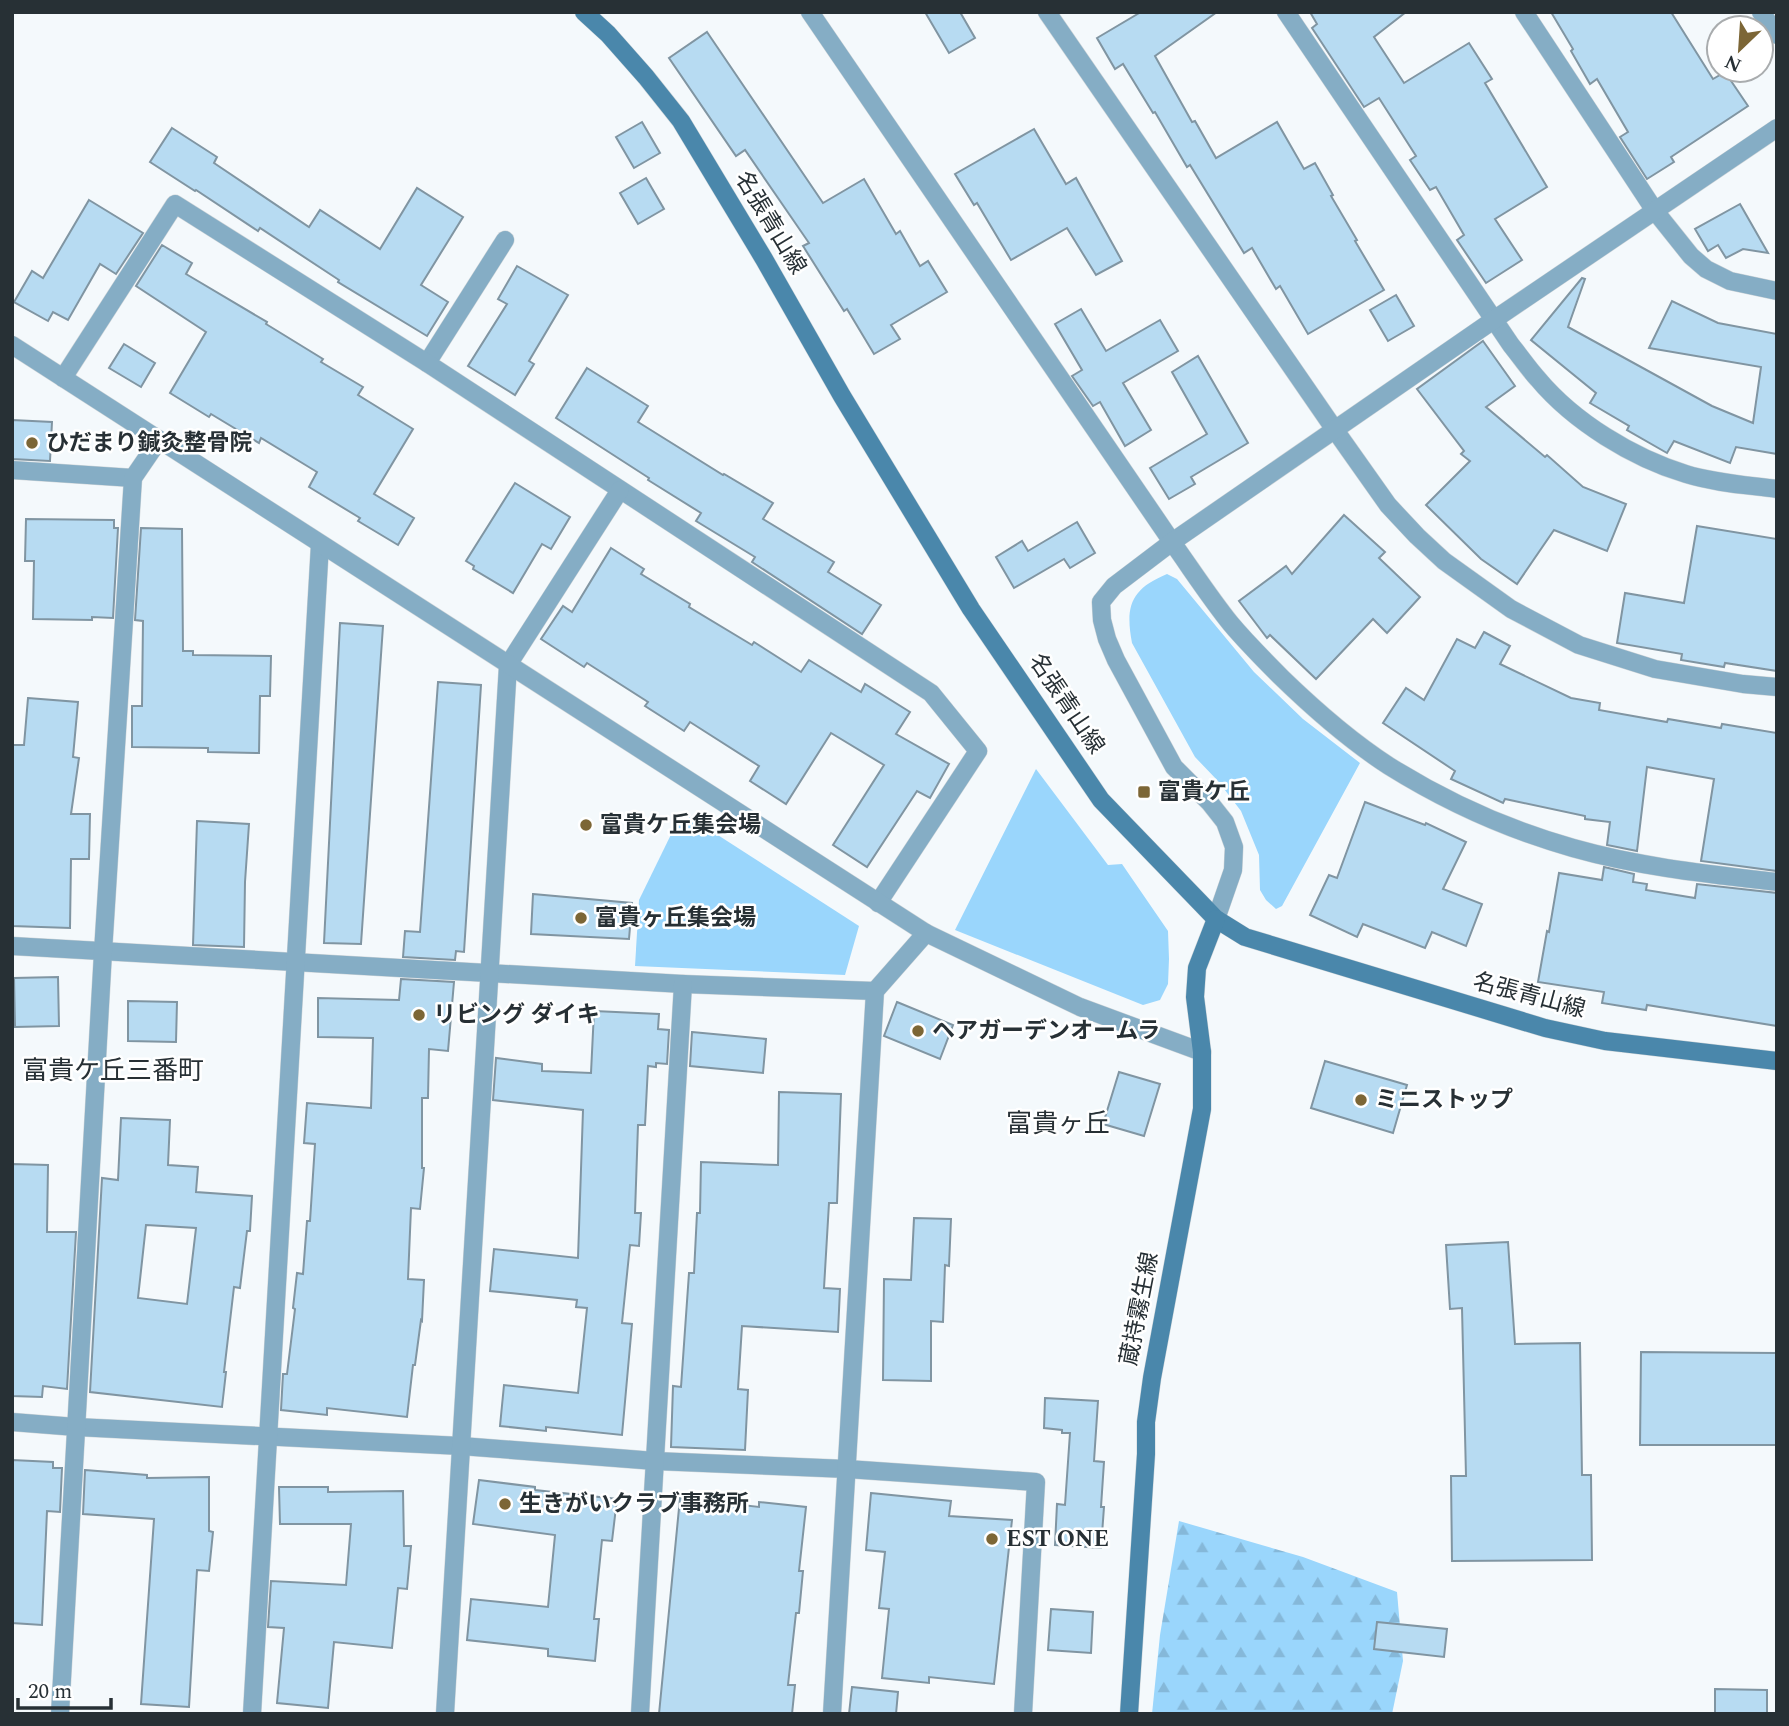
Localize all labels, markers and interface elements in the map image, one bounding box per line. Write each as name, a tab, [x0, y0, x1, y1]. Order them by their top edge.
north arrow	[1705, 14, 1775, 84]
text: N	[1720, 47, 1747, 79]
street label: 名張青山線	[725, 165, 815, 281]
place label: ひだまり鍼灸整骨院	[46, 426, 253, 461]
marker: ひだまり鍼灸整骨院	[24, 435, 40, 451]
street label: 名張青山線	[1019, 647, 1113, 761]
place label: 富貴ケ丘	[1158, 775, 1250, 810]
marker: 富貴ケ丘	[1136, 784, 1152, 800]
place label: 富貴ケ丘集会場	[600, 808, 761, 843]
marker: 富貴ケ丘集会場	[578, 817, 594, 833]
place label: 富貴ヶ丘集会場	[595, 901, 756, 936]
marker: 富貴ヶ丘集会場	[573, 910, 589, 926]
street label: 名張青山線	[1469, 964, 1589, 1028]
place label: リビング ダイキ	[433, 998, 600, 1033]
marker: リビング ダイキ	[411, 1007, 427, 1023]
place label: ヘアガーデンオームラ	[932, 1014, 1160, 1049]
marker: ヘアガーデンオームラ	[910, 1023, 926, 1039]
district label: 富貴ケ丘三番町	[22, 1051, 204, 1091]
place label: ミニストップ	[1375, 1083, 1513, 1118]
marker: ミニストップ	[1353, 1092, 1369, 1108]
district label: 富貴ヶ丘	[1006, 1104, 1110, 1144]
street label: 蔵持霧生線	[1112, 1249, 1168, 1369]
place label: 生きがいクラブ事務所	[519, 1487, 749, 1522]
marker: 生きがいクラブ事務所	[497, 1496, 513, 1512]
place label: EST ONE	[1006, 1522, 1109, 1557]
marker: EST ONE	[984, 1531, 1000, 1547]
scale bar	[18, 1666, 110, 1710]
text: 20 m	[28, 1676, 72, 1708]

